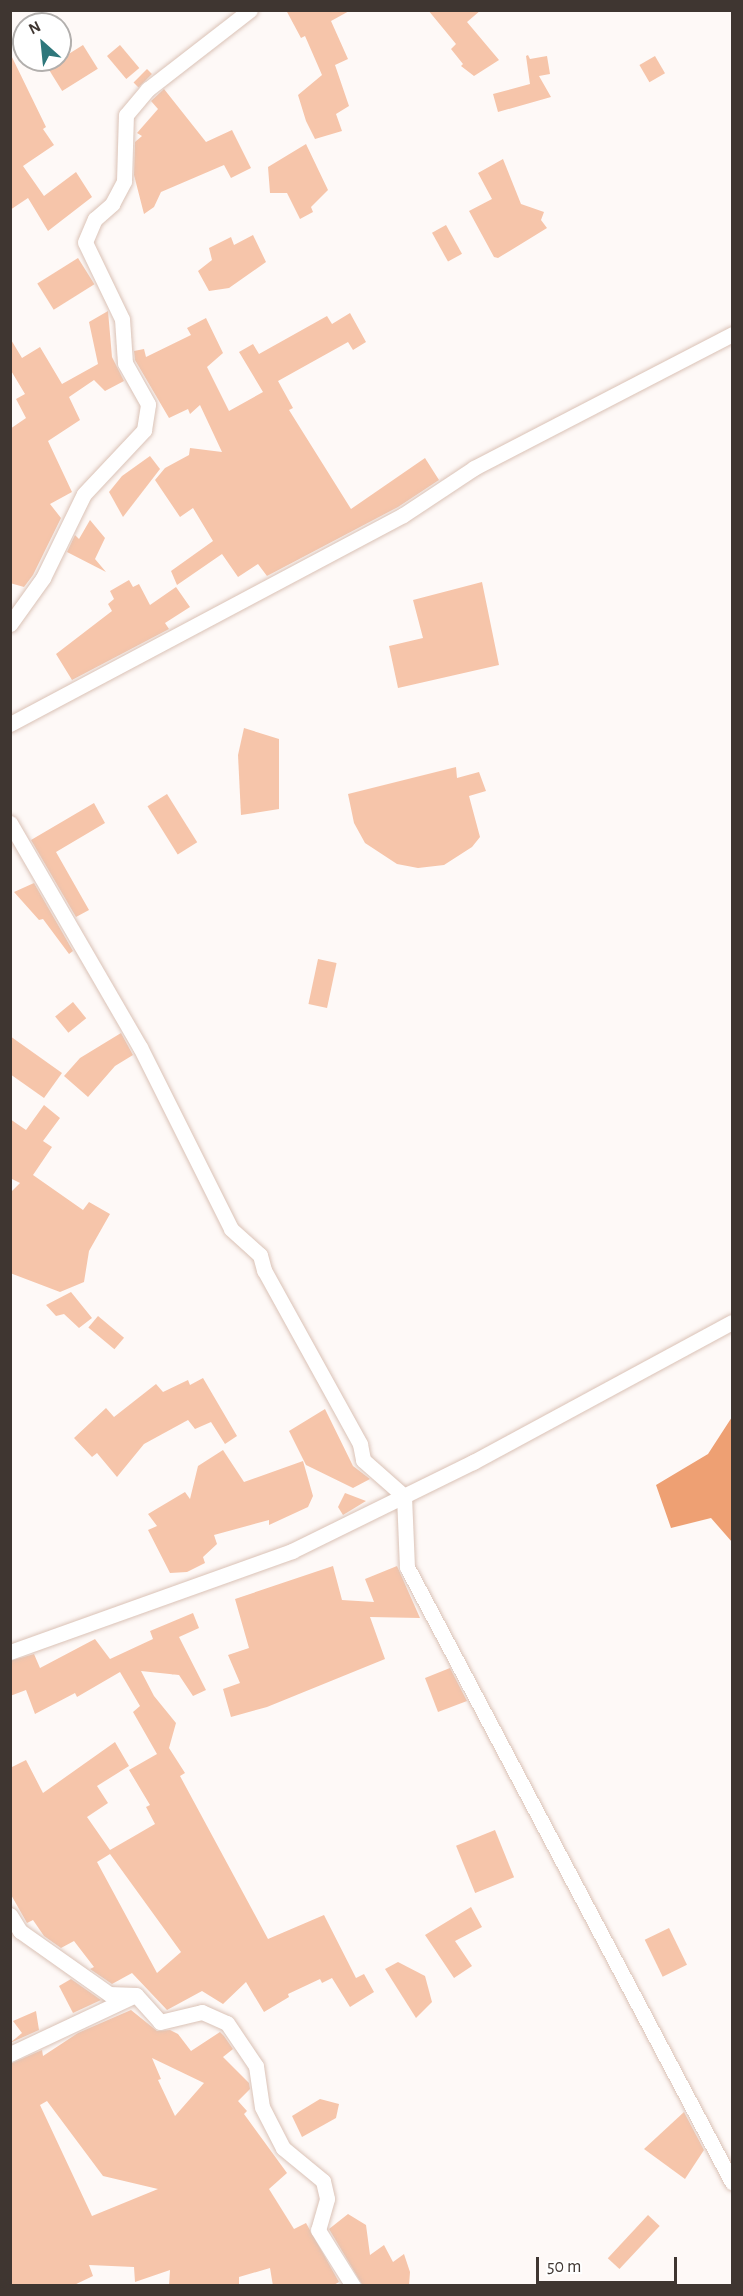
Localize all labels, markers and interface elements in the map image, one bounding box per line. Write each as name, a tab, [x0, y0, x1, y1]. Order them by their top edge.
north arrow	[12, 12, 72, 72]
text: N	[26, 18, 43, 37]
scale bar	[539, 2245, 680, 2283]
text: 50 m	[547, 2258, 581, 2276]

